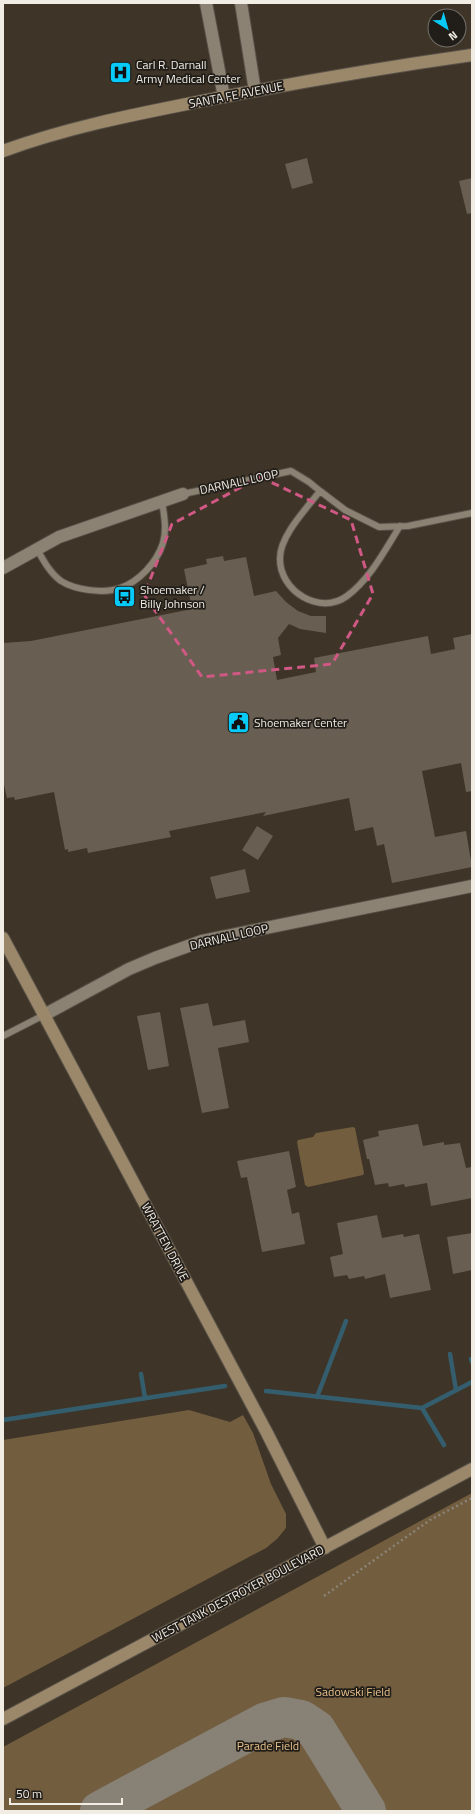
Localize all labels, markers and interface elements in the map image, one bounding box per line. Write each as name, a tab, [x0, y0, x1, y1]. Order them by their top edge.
north arrow	[427, 8, 467, 48]
text: N	[445, 27, 461, 45]
place label: Carl R. Darnall Army Medical Center	[136, 55, 241, 88]
hospital icon: Carl R. Darnall Army Medical Center	[107, 59, 133, 85]
street label: SANTA FE AVENUE	[187, 76, 285, 113]
street label: DARNALL LOOP	[198, 464, 280, 499]
place label: Shoemaker / Billy Johnson	[140, 580, 205, 613]
bus stop icon: Shoemaker / Billy Johnson	[111, 584, 137, 610]
public building icon: Shoemaker Center	[225, 710, 251, 736]
place label: Shoemaker Center	[254, 713, 347, 732]
street label: DARNALL LOOP	[188, 918, 270, 955]
street label: WRATTEN DRIVE	[137, 1199, 194, 1285]
street label: WEST TANK DESTROYER BOULEVARD	[148, 1540, 328, 1647]
park label: Sadowski Field	[316, 1682, 390, 1701]
park label: Parade Field	[237, 1736, 299, 1755]
scale bar	[10, 1780, 122, 1806]
text: 50 m	[16, 1784, 42, 1803]

